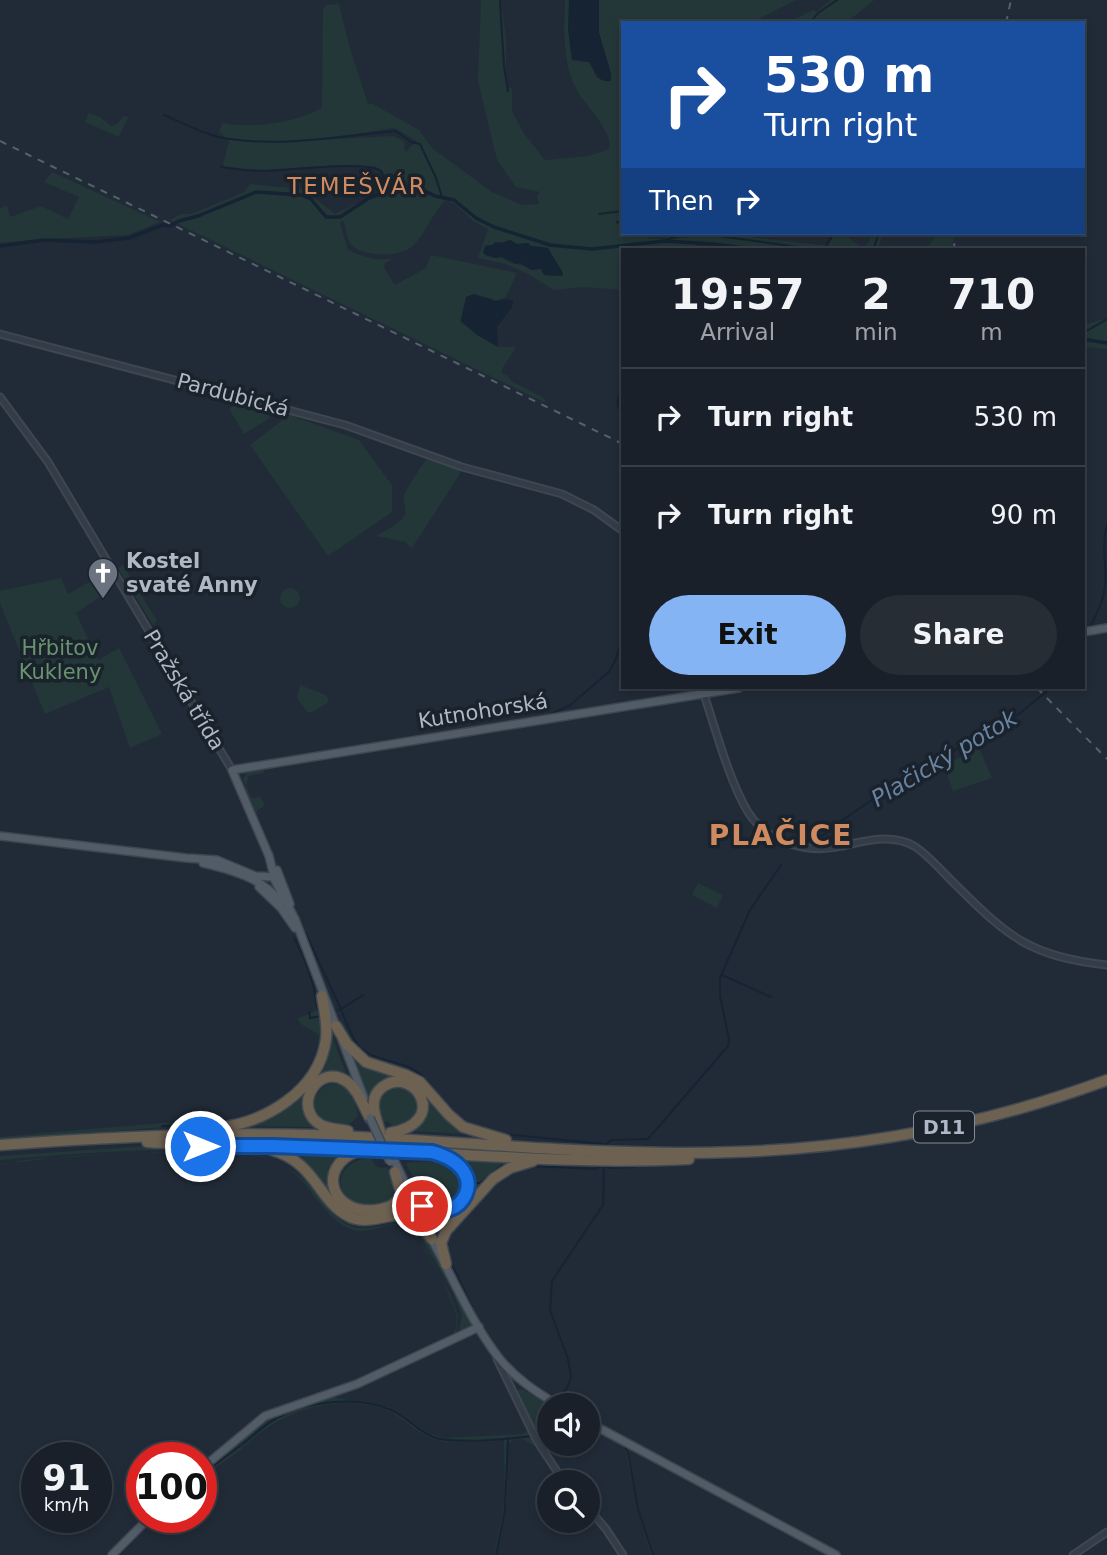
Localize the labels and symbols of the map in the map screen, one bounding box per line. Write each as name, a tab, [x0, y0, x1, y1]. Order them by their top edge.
district label: TEMEŠVÁR	[286, 172, 427, 199]
street label: Pardubická	[174, 369, 292, 421]
place label: Kostel svaté Anny	[126, 549, 258, 597]
church icon: Kostel svaté Anny	[86, 556, 120, 600]
street label: Pražská třída	[139, 626, 229, 754]
park label: Hřbitov Kukleny	[19, 636, 101, 684]
street label: Kutnohorská	[417, 689, 549, 733]
water label: Plačický potok	[866, 703, 1023, 812]
district label: PLAČICE	[709, 818, 853, 852]
position arrow	[163, 1109, 237, 1183]
road number: D11	[914, 1112, 974, 1142]
pin	[392, 1176, 452, 1236]
speed limit sign: 100	[126, 1442, 217, 1533]

